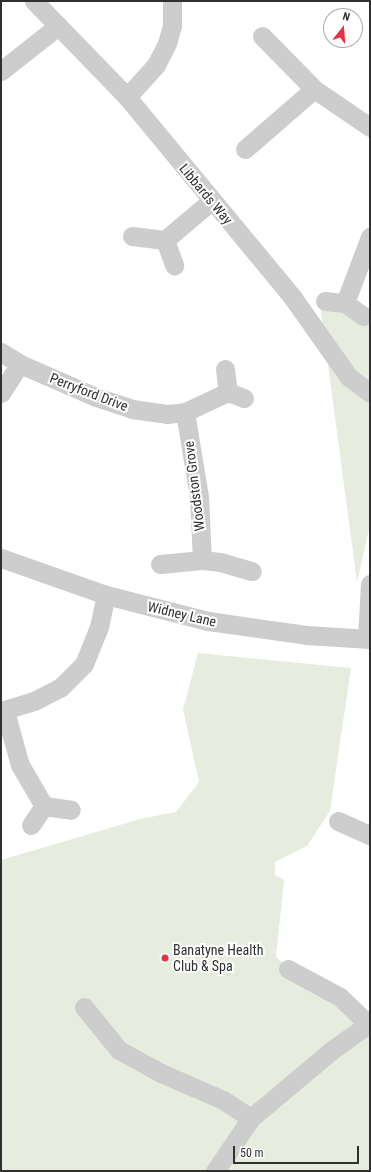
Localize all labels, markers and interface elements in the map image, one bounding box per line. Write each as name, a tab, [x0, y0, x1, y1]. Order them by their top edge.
north arrow	[323, 8, 363, 48]
text: N	[341, 10, 351, 24]
street label: Libbards Way	[176, 160, 236, 228]
street label: Perryford Drive	[47, 369, 131, 415]
street label: Woodston Grove	[180, 440, 208, 532]
street label: Widney Lane	[146, 598, 218, 630]
place label: Banatyne Health Club & Spa	[173, 942, 263, 974]
marker: Banatyne Health Club & Spa	[160, 953, 170, 963]
scale bar	[235, 1138, 361, 1164]
text: 50 m	[240, 1146, 264, 1160]

